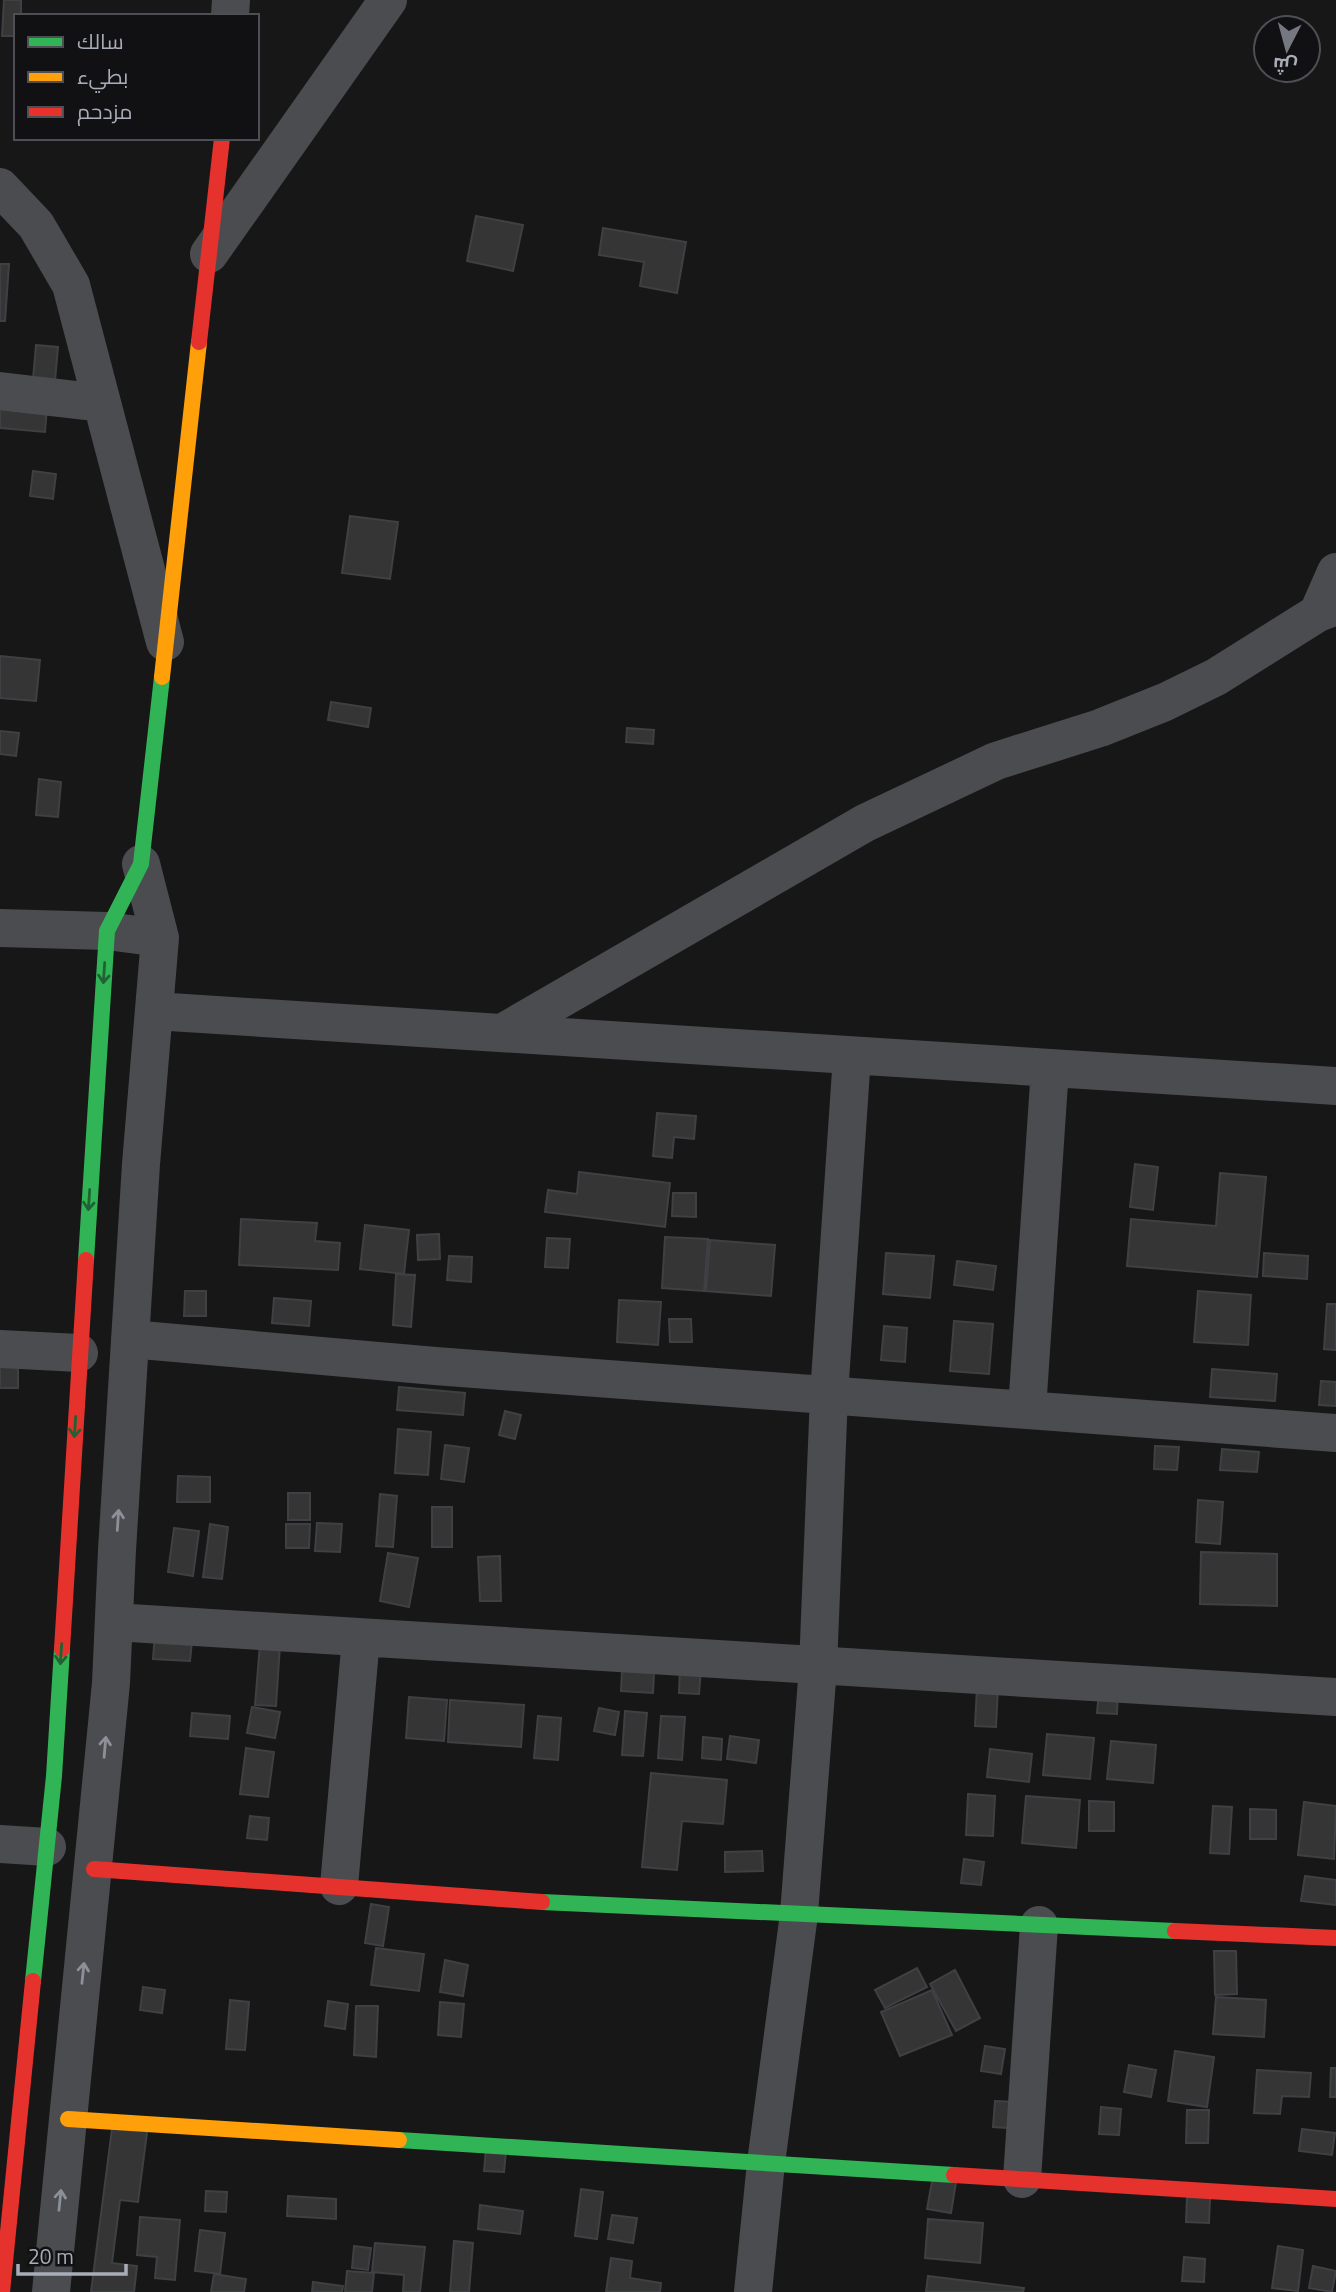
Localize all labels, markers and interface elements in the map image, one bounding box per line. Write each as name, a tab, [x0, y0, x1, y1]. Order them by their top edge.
legend	[14, 14, 259, 140]
north arrow	[1252, 14, 1322, 84]
text: سالك	[77, 25, 124, 57]
text: ش	[1272, 51, 1299, 82]
text: بطيء	[77, 60, 128, 93]
text: مزدحم	[77, 95, 132, 127]
one-way arrow	[97, 961, 110, 984]
one-way arrow	[82, 1188, 95, 1211]
one-way arrow	[69, 1415, 82, 1438]
one-way arrow	[112, 1509, 125, 1532]
one-way arrow	[55, 1642, 68, 1665]
one-way arrow	[99, 1736, 112, 1759]
one-way arrow	[77, 1963, 90, 1985]
one-way arrow	[54, 2189, 67, 2212]
scale bar	[18, 2232, 126, 2276]
text: 20 m	[28, 2240, 74, 2272]

